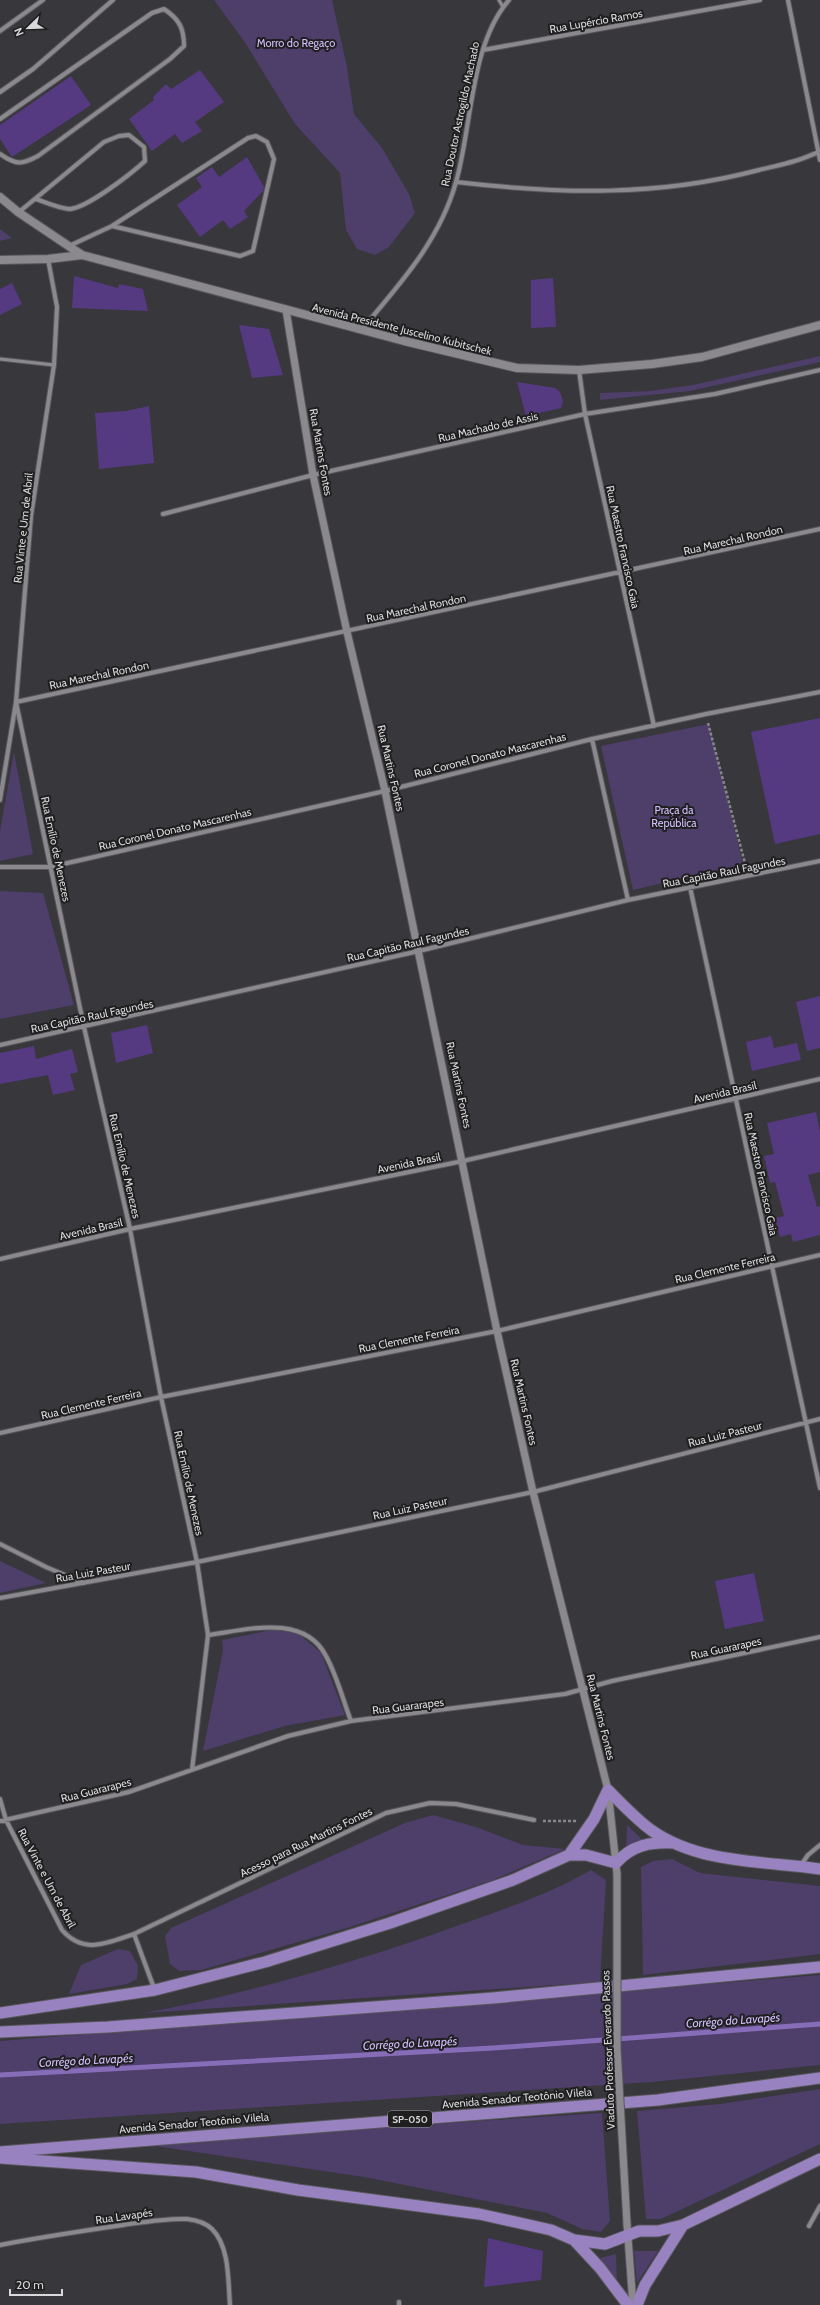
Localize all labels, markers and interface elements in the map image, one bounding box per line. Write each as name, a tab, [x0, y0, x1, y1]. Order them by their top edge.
street label: Rua Lupércio Ramos	[548, 6, 644, 36]
north arrow	[8, 8, 48, 48]
text: N	[11, 26, 27, 38]
park label: Morro do Regaço	[257, 36, 335, 50]
street label: Rua Doutor Astrogildo Machado	[438, 40, 482, 188]
street label: Avenida Presidente Juscelino Kubitschek	[311, 300, 493, 358]
street label: Rua Martins Fontes	[306, 407, 336, 497]
street label: Rua Machado de Assis	[437, 409, 540, 445]
street label: Rua Vinte e Um de Abril	[10, 472, 36, 584]
street label: Rua Maestro Francisco Gaia	[603, 484, 643, 611]
street label: Rua Marechal Rondon	[682, 522, 784, 558]
street label: Rua Marechal Rondon	[365, 591, 467, 625]
street label: Rua Marechal Rondon	[48, 658, 150, 692]
street label: Rua Martins Fontes	[374, 724, 408, 813]
street label: Rua Coronel Donato Mascarenhas	[412, 729, 568, 781]
street label: Rua Emílio de Menezes	[38, 795, 74, 903]
park label: Praça da República	[651, 803, 697, 830]
street label: Rua Coronel Donato Mascarenhas	[97, 805, 253, 853]
street label: Rua Capitão Raul Fagundes	[661, 853, 787, 891]
street label: Rua Capitão Raul Fagundes	[346, 923, 471, 965]
street label: Rua Capitão Raul Fagundes	[29, 996, 155, 1036]
street label: Rua Martins Fontes	[443, 1040, 475, 1130]
street label: Avenida Brasil	[692, 1078, 758, 1106]
street label: Rua Maestro Francisco Gaia	[741, 1111, 781, 1238]
street label: Rua Emílio de Menezes	[106, 1112, 144, 1220]
street label: Avenida Brasil	[376, 1149, 442, 1177]
street label: Avenida Brasil	[58, 1215, 124, 1243]
street label: Rua Clemente Ferreira	[674, 1249, 777, 1286]
street label: Rua Clemente Ferreira	[357, 1322, 461, 1356]
street label: Rua Martins Fontes	[507, 1358, 541, 1447]
street label: Rua Clemente Ferreira	[40, 1385, 143, 1422]
street label: Rua Luiz Pasteur	[687, 1418, 764, 1450]
street label: Rua Emílio de Menezes	[171, 1429, 207, 1537]
street label: Rua Luiz Pasteur	[372, 1493, 449, 1523]
street label: Rua Luiz Pasteur	[55, 1558, 132, 1585]
street label: Rua Guararapes	[689, 1634, 763, 1662]
street label: Rua Martins Fontes	[584, 1673, 619, 1762]
street label: Rua Guararapes	[371, 1695, 445, 1717]
street label: Rua Guararapes	[59, 1774, 133, 1806]
street label: Acesso para Rua Martins Fontes	[238, 1804, 375, 1880]
street label: Rua Vinte e Um de Abril	[15, 1826, 79, 1931]
street label: Viaduto Professor Everardo Passos	[598, 1970, 618, 2130]
water label: Corrégo do Lavapés	[685, 2009, 781, 2031]
water label: Corrégo do Lavapés	[362, 2033, 458, 2053]
water label: Corrégo do Lavapés	[38, 2050, 134, 2070]
street label: Avenida Senador Teotônio Vilela	[442, 2084, 593, 2112]
street label: Avenida Senador Teotônio Vilela	[119, 2109, 270, 2137]
road number: SP-050	[388, 2111, 432, 2127]
street label: Rua Lavapés	[95, 2205, 154, 2227]
scale bar	[10, 2271, 62, 2297]
text: 20 m	[16, 2277, 44, 2292]

